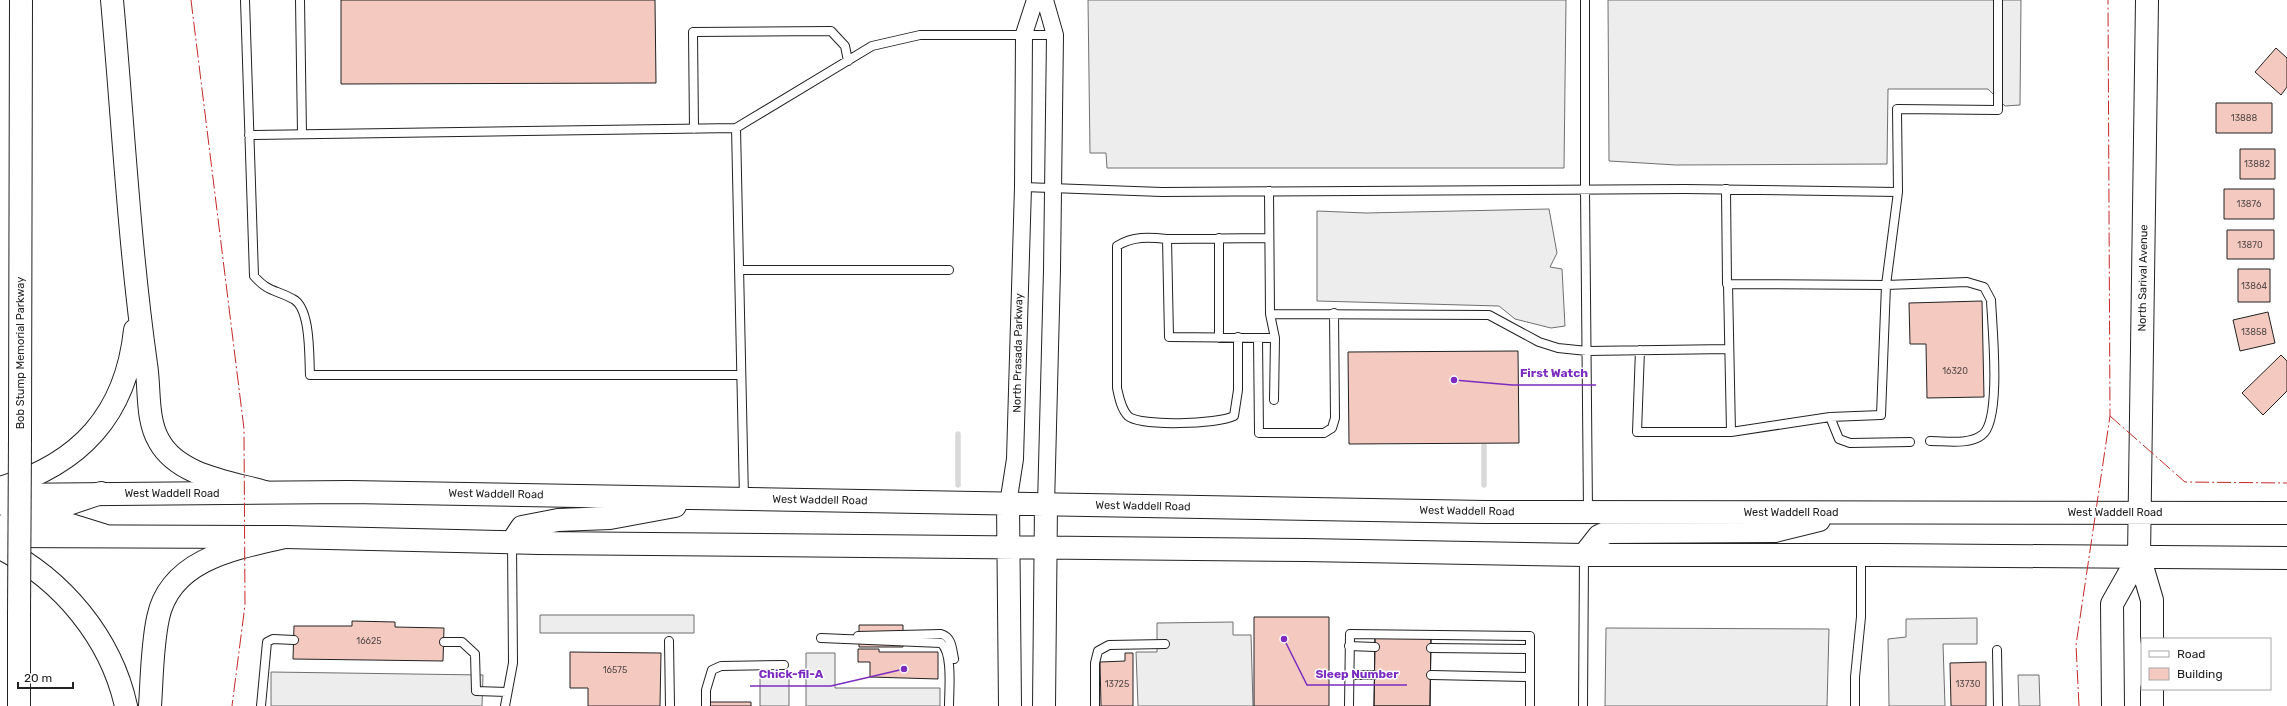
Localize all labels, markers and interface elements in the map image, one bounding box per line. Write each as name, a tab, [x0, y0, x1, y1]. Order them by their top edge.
house number: 13888	[2231, 113, 2257, 123]
house number: 13882	[2244, 159, 2270, 169]
house number: 13876	[2237, 199, 2262, 209]
street label: North Sarival Avenue	[2136, 224, 2150, 332]
house number: 13870	[2237, 240, 2263, 250]
street label: Bob Stump Memorial Parkway	[14, 277, 27, 429]
house number: 13864	[2241, 281, 2267, 291]
street label: North Prasada Parkway	[1010, 293, 1026, 413]
house number: 13858	[2241, 327, 2267, 337]
callout: First Watch	[1512, 361, 1596, 385]
text: First Watch	[1520, 366, 1588, 380]
house number: 16320	[1942, 366, 1968, 376]
street label: West Waddell Road	[124, 487, 220, 500]
street label: West Waddell Road	[448, 487, 544, 501]
street label: West Waddell Road	[772, 493, 868, 507]
street label: West Waddell Road	[1095, 499, 1191, 513]
street label: West Waddell Road	[1419, 504, 1515, 518]
street label: West Waddell Road	[1743, 506, 1839, 519]
street label: West Waddell Road	[2067, 506, 2163, 519]
house number: 16625	[356, 636, 382, 646]
legend	[2141, 638, 2271, 690]
text: Road	[2177, 647, 2205, 661]
callout: Sleep Number	[1307, 661, 1407, 685]
callout: Chick-fil-A	[750, 662, 831, 686]
scale bar	[18, 664, 73, 690]
house number: 16575	[603, 665, 627, 675]
text: Chick-fil-A	[759, 667, 824, 681]
text: Sleep Number	[1315, 667, 1399, 681]
text: Building	[2177, 667, 2223, 681]
text: 20 m	[24, 671, 52, 685]
house number: 13725	[1105, 679, 1129, 689]
house number: 13730	[1955, 679, 1981, 689]

